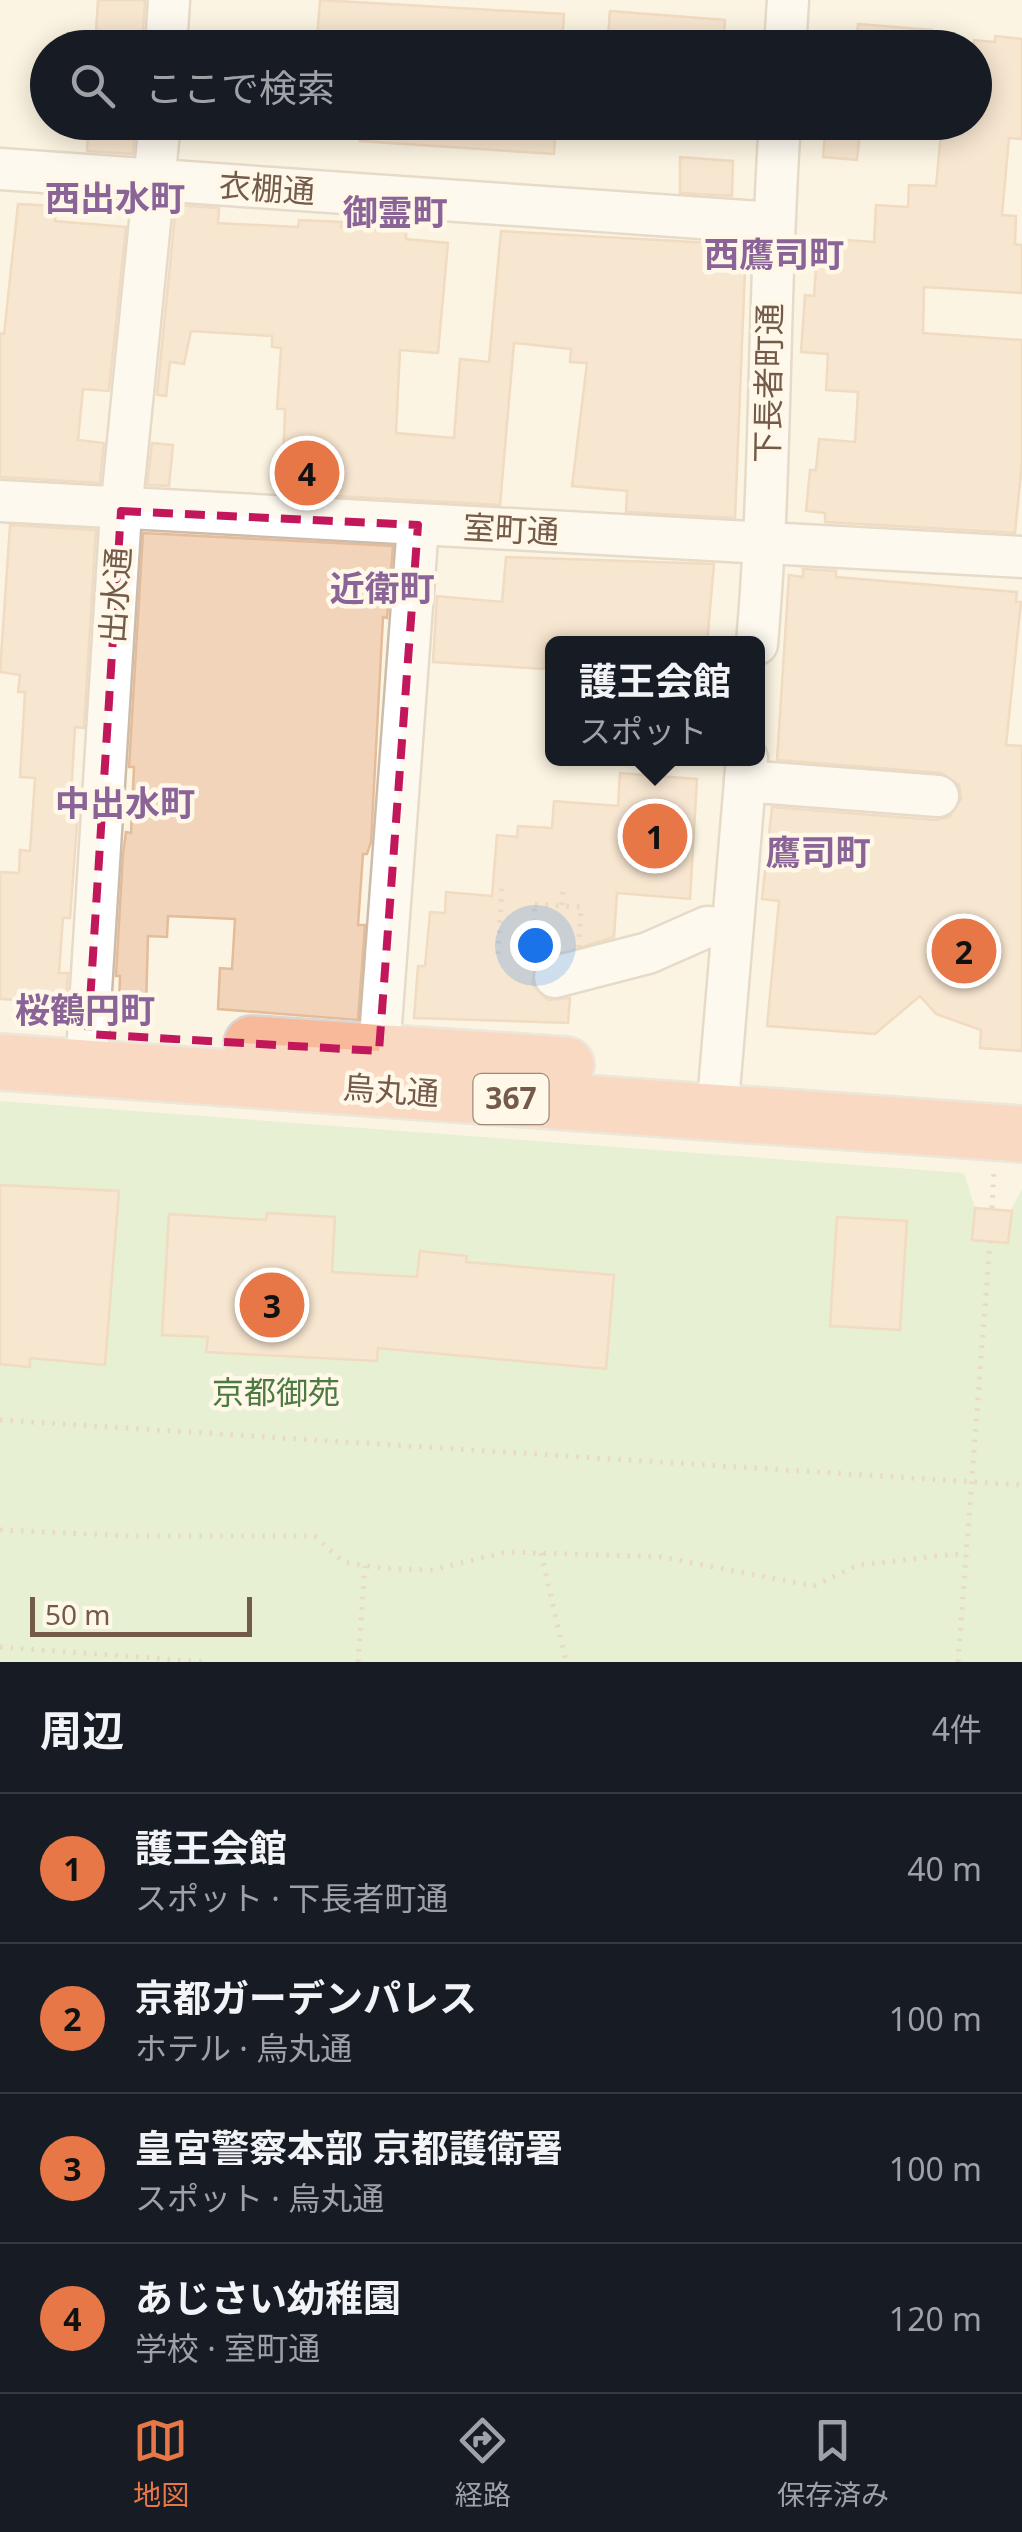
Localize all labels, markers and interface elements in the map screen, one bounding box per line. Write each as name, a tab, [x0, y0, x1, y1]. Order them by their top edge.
search box	[30, 30, 992, 140]
icon: search	[65, 58, 120, 113]
text: ここで検索	[145, 61, 335, 113]
street label: 衣棚通	[218, 163, 316, 212]
district label: 西出水町	[45, 174, 185, 221]
district label: 御霊町	[342, 188, 448, 235]
district label: 西鷹司町	[704, 230, 844, 277]
street label: 下長者町通	[745, 303, 790, 463]
pin: 4	[274, 436, 340, 510]
street label: 室町通	[462, 505, 560, 552]
street label: 出水通	[90, 546, 139, 644]
district label: 近衛町	[329, 564, 435, 611]
popup	[545, 636, 765, 766]
text: 護王会館	[579, 654, 731, 706]
text: スポット	[579, 709, 707, 752]
district label: 中出水町	[55, 779, 195, 826]
pin: 1	[622, 798, 688, 874]
district label: 鷹司町	[765, 828, 871, 875]
pin: 2	[932, 914, 996, 988]
your location	[510, 920, 561, 971]
district label: 桜鶴円町	[15, 986, 155, 1033]
street label: 烏丸通	[342, 1065, 440, 1114]
road number: 367	[474, 1074, 548, 1124]
pin: 3	[240, 1268, 304, 1342]
park label: 京都御苑	[212, 1370, 340, 1413]
scale bar	[30, 1592, 252, 1636]
text: 50 m	[45, 1595, 111, 1633]
text: 周辺	[40, 1701, 124, 1758]
text: 4件	[932, 1707, 982, 1750]
text: 護王会館	[135, 1821, 287, 1873]
text: 1	[63, 1847, 82, 1890]
text: 40 m	[907, 1847, 982, 1890]
text: スポット · 下長者町通	[135, 1876, 448, 1919]
text: 京都ガーデンパレス	[135, 1971, 477, 2023]
text: 2	[63, 1997, 82, 2040]
text: 100 m	[889, 1997, 982, 2040]
text: ホテル · 烏丸通	[135, 2026, 352, 2069]
text: 皇宮警察本部 京都護衛署	[135, 2121, 563, 2173]
text: 3	[63, 2147, 82, 2190]
text: 100 m	[889, 2147, 982, 2190]
text: スポット · 烏丸通	[135, 2176, 384, 2219]
text: あじさい幼稚園	[135, 2271, 401, 2323]
text: 4	[63, 2297, 82, 2340]
text: 120 m	[889, 2297, 982, 2340]
text: 学校 · 室町通	[135, 2326, 320, 2369]
tab: 地図	[133, 2413, 189, 2513]
tab: 経路	[455, 2413, 511, 2513]
tab: 保存済み	[777, 2413, 889, 2513]

